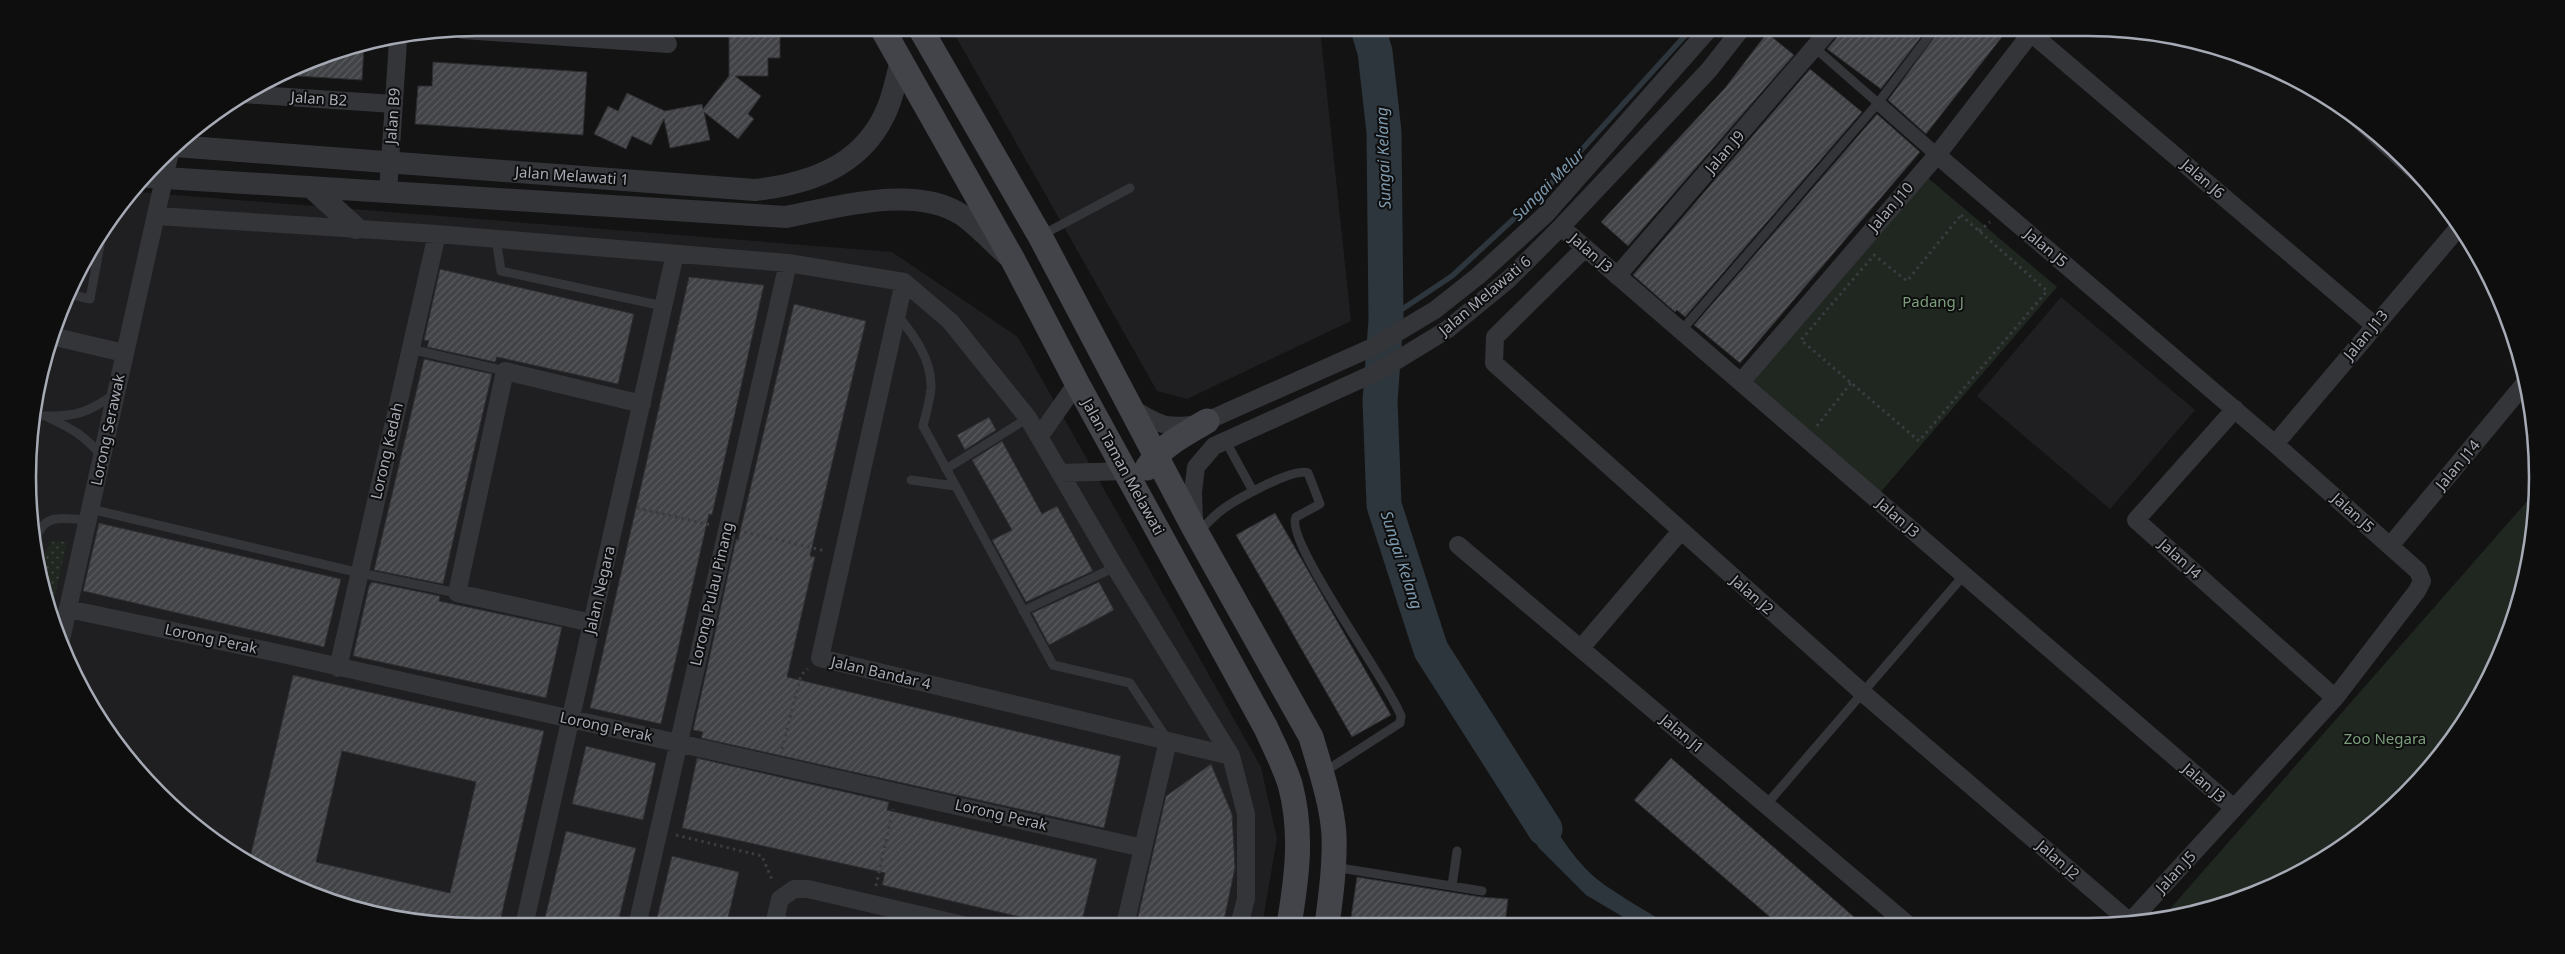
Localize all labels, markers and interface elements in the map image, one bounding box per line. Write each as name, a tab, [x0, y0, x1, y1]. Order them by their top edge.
street label: Jalan B2	[288, 86, 348, 110]
street label: Jalan B9	[380, 87, 404, 147]
water label: Sungai Kelang	[1370, 107, 1396, 209]
street label: Jalan J9	[1699, 126, 1748, 179]
water label: Sungai Melur	[1507, 142, 1590, 225]
street label: Jalan J6	[2176, 153, 2229, 202]
street label: Jalan Melawati 1	[512, 161, 630, 189]
street label: Jalan J10	[1862, 177, 1917, 237]
street label: Jalan J5	[2019, 222, 2072, 271]
street label: Jalan J3	[1564, 227, 1617, 276]
street label: Jalan Melawati 6	[1433, 251, 1535, 341]
park label: Padang J	[1902, 291, 1964, 311]
street label: Jalan J13	[2337, 305, 2392, 365]
street label: Lorong Serawak	[85, 372, 129, 487]
street label: Jalan Taman Melawati	[1077, 393, 1170, 538]
street label: Lorong Kedah	[365, 400, 407, 501]
street label: Jalan J14	[2429, 435, 2484, 495]
street label: Jalan J5	[2327, 487, 2379, 537]
street label: Jalan J3	[1871, 492, 1924, 541]
water label: Sungai Kelang	[1376, 508, 1428, 612]
street label: Lorong Pulau Pinang	[685, 520, 737, 668]
street label: Jalan J4	[2154, 533, 2206, 583]
street label: Jalan Negara	[579, 544, 619, 638]
street label: Jalan J2	[1725, 569, 1778, 618]
street label: Lorong Perak	[163, 618, 259, 658]
street label: Jalan Bandar 4	[827, 650, 933, 693]
street label: Lorong Perak	[558, 706, 654, 746]
street label: Jalan J1	[1655, 708, 1708, 757]
park label: Zoo Negara	[2344, 728, 2426, 748]
street label: Jalan J3	[2177, 757, 2230, 806]
street label: Lorong Perak	[953, 794, 1049, 834]
street label: Jalan J2	[2031, 834, 2084, 883]
street label: Jalan J5	[2149, 846, 2200, 898]

